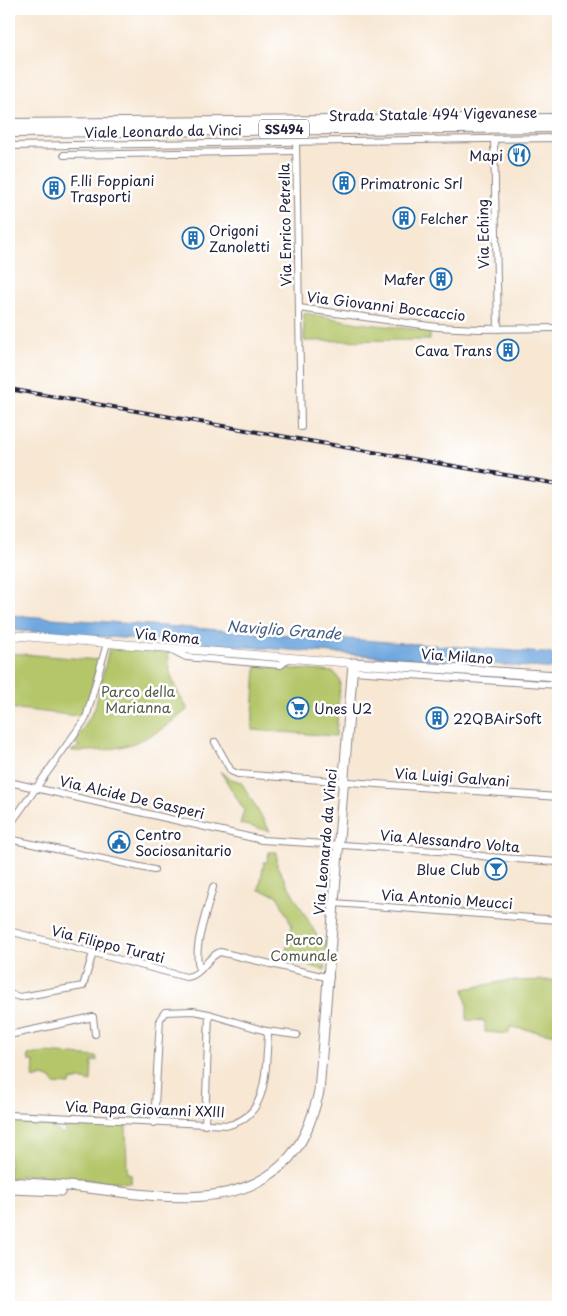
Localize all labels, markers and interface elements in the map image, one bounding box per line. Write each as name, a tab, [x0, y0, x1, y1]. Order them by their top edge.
street label: Strada Statale 494 Vigevanese	[328, 102, 538, 126]
street label: Viale Leonardo da Vinci	[84, 119, 242, 143]
road number: SS494	[259, 120, 309, 138]
restaurant icon: Mapi	[507, 143, 531, 167]
place label: Mapi	[469, 145, 503, 166]
street label: Via Enrico Petrella	[273, 163, 297, 287]
place label: F.lli Foppiani Trasporti	[70, 170, 154, 207]
building icon: Primatronic Srl	[332, 171, 356, 195]
place label: Primatronic Srl	[360, 173, 463, 194]
building icon: F.lli Foppiani Trasporti	[42, 176, 66, 200]
street label: Via Eching	[472, 199, 494, 269]
building icon: Felcher	[392, 206, 416, 230]
place label: Felcher	[420, 208, 469, 229]
place label: Origoni Zanoletti	[209, 220, 270, 257]
building icon: Origoni Zanoletti	[181, 226, 205, 250]
building icon: Mafer	[429, 267, 453, 291]
place label: Mafer	[384, 269, 425, 290]
street label: Via Giovanni Boccaccio	[305, 286, 467, 326]
building icon: Cava Trans	[496, 338, 520, 362]
place label: Cava Trans	[415, 340, 492, 361]
water label: Naviglio Grande	[226, 614, 343, 645]
street label: Via Roma	[134, 623, 201, 649]
street label: Via Milano	[420, 643, 494, 669]
park label: Parco della Marianna	[101, 681, 176, 718]
supermarket icon: Unes U2	[286, 696, 310, 720]
place label: Unes U2	[314, 698, 372, 719]
building icon: 22QBAirSoft	[425, 706, 449, 730]
place label: 22QBAirSoft	[453, 708, 542, 729]
street label: Via Luigi Galvani	[394, 763, 510, 791]
street label: Via Leonardo da Vinci	[308, 768, 342, 916]
street label: Via Alcide De Gasperi	[57, 770, 207, 824]
place label: Centro Sociosanitario	[135, 824, 232, 861]
street label: Via Alessandro Volta	[379, 824, 521, 858]
public building icon: Centro Sociosanitario	[107, 830, 131, 854]
bar icon: Blue Club	[484, 857, 508, 881]
place label: Blue Club	[416, 859, 480, 880]
street label: Via Antonio Meucci	[380, 884, 514, 914]
street label: Via Filippo Turati	[49, 920, 167, 968]
park label: Parco Comunale	[270, 929, 338, 966]
street label: Via Papa Giovanni XXIII	[65, 1096, 225, 1122]

